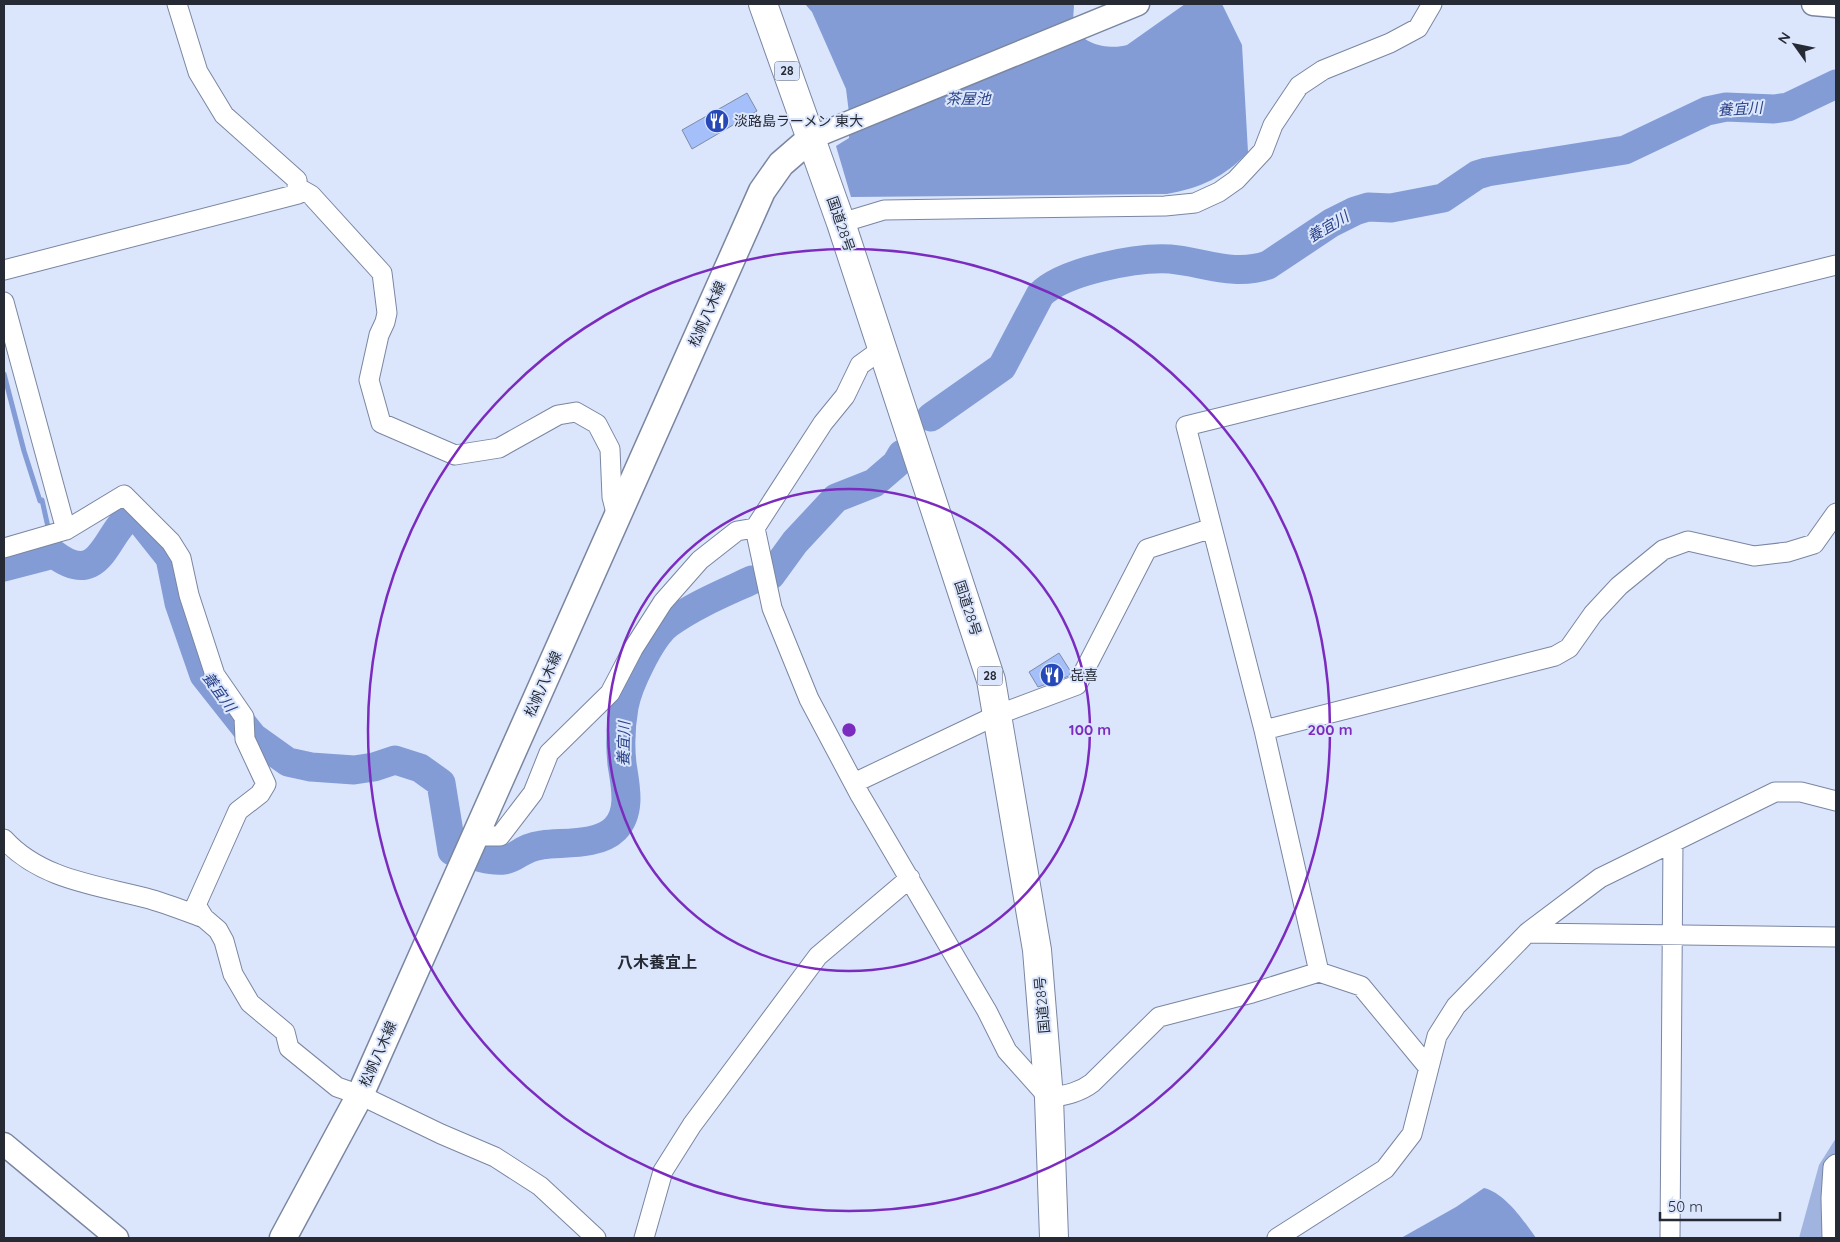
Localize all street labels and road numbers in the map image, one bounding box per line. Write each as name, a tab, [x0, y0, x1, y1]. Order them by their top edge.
road number: 28	[774, 61, 800, 80]
street label: 国道28号	[823, 194, 859, 254]
street label: 松帆八木線	[685, 278, 729, 350]
street label: 国道28号	[951, 578, 985, 638]
street label: 松帆八木線	[521, 648, 565, 720]
road number: 28	[978, 666, 1002, 686]
street label: 国道28号	[1031, 976, 1053, 1034]
street label: 松帆八木線	[356, 1018, 400, 1090]

